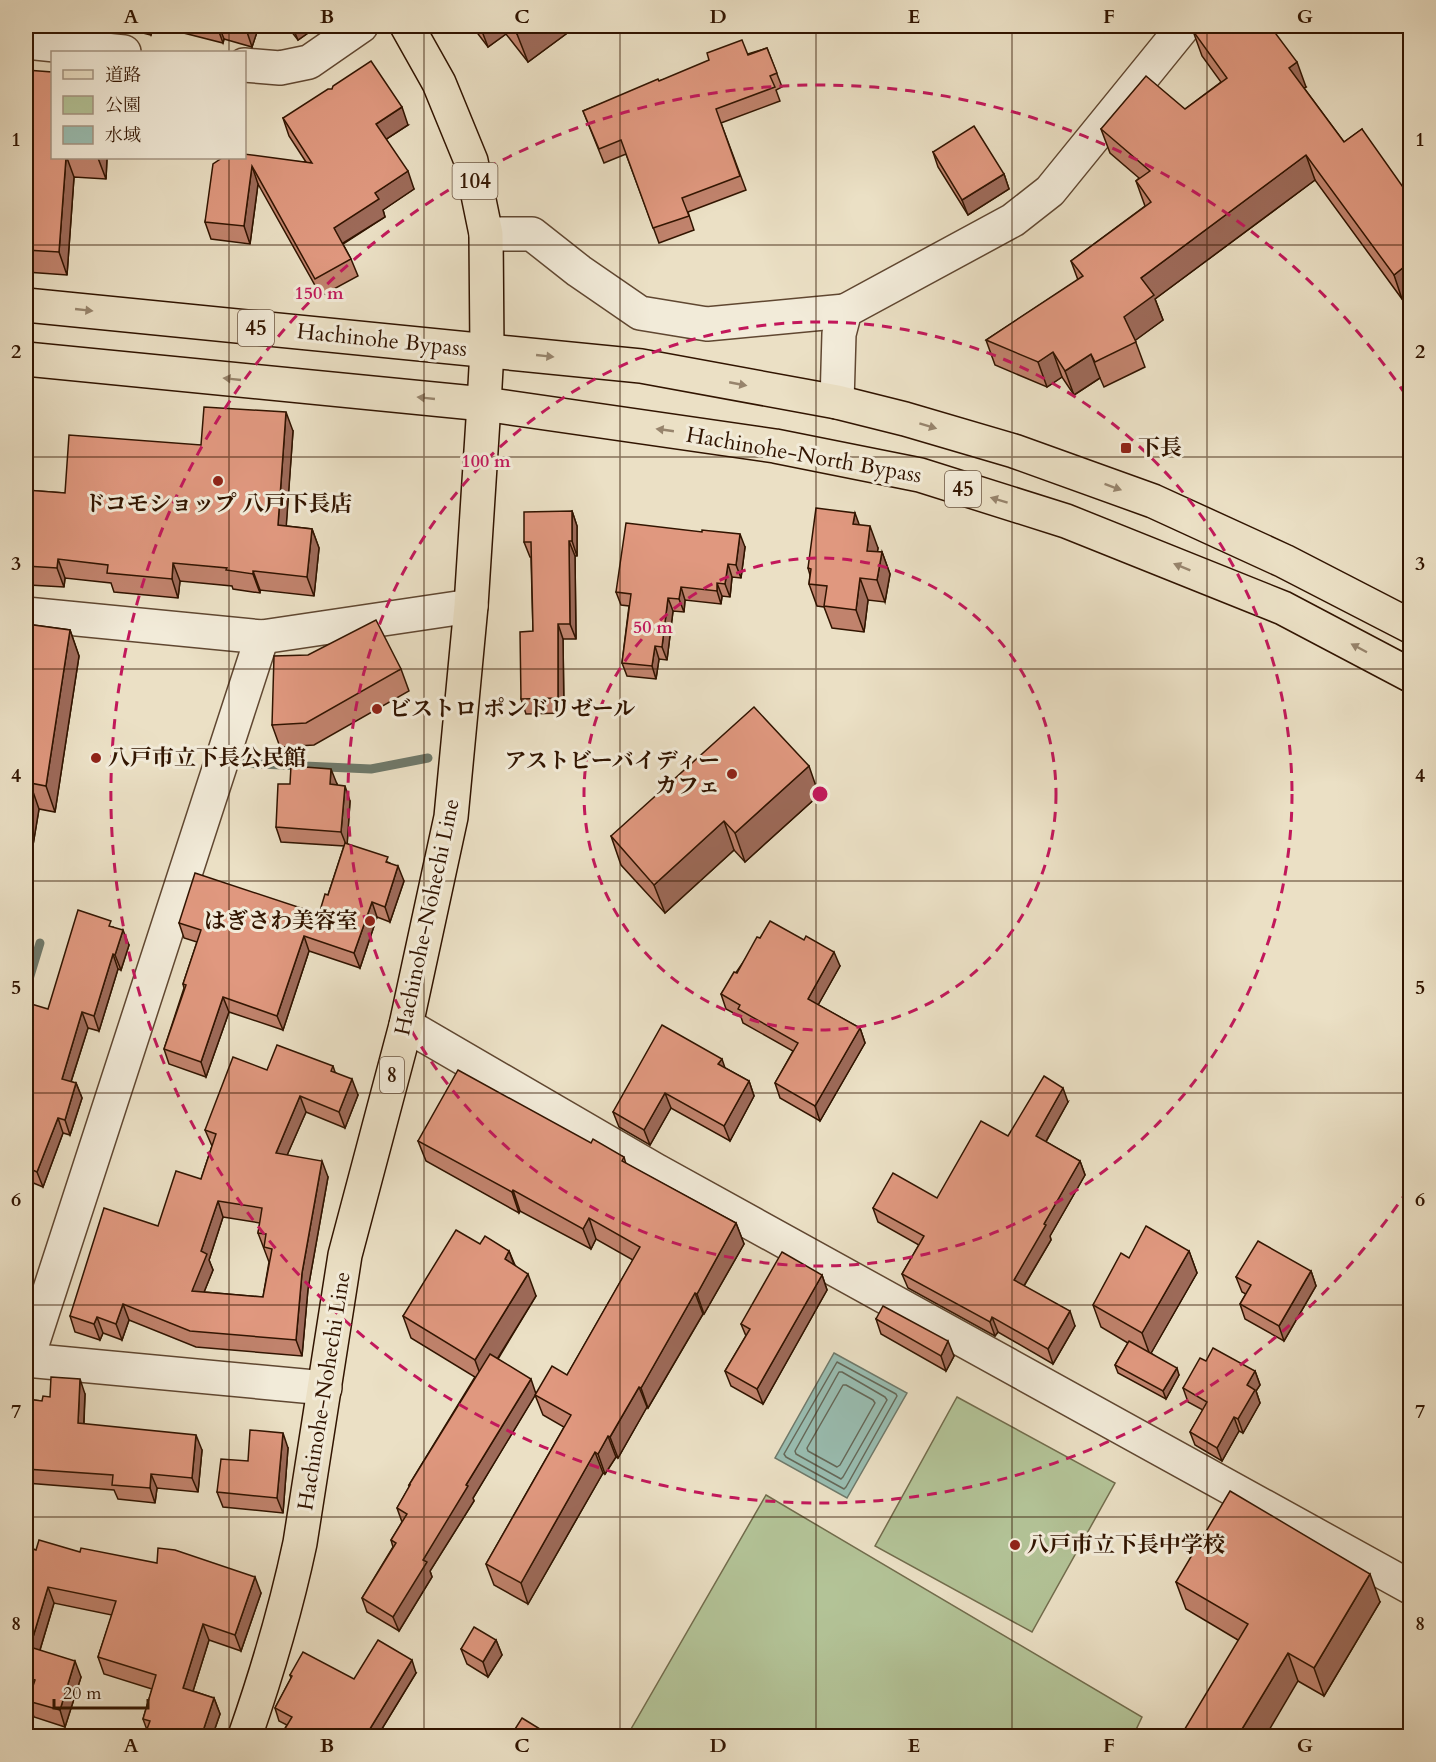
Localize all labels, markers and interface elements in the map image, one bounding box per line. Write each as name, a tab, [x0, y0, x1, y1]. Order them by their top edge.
text: A	[123, 3, 139, 30]
text: B	[320, 3, 334, 30]
text: C	[514, 3, 530, 30]
text: D	[709, 3, 727, 30]
text: E	[908, 3, 920, 30]
text: F	[1103, 3, 1115, 30]
text: G	[1297, 3, 1313, 30]
legend	[51, 51, 246, 159]
text: 道路	[105, 63, 141, 88]
text: 公園	[105, 93, 141, 118]
text: 水域	[105, 123, 141, 148]
text: 1	[11, 126, 21, 153]
text: 1	[1415, 126, 1425, 153]
road number: 104	[452, 163, 498, 199]
text: 150 m	[294, 281, 344, 306]
one-way arrow	[74, 305, 93, 315]
road number: 45	[238, 310, 274, 346]
street label: Hachinohe Bypass	[295, 316, 469, 364]
text: 2	[11, 338, 21, 365]
text: 2	[1415, 338, 1425, 365]
one-way arrow	[536, 351, 555, 361]
one-way arrow	[222, 374, 241, 384]
one-way arrow	[729, 380, 748, 389]
one-way arrow	[416, 393, 435, 403]
street label: Hachinohe-North Bypass	[684, 420, 924, 490]
one-way arrow	[919, 422, 937, 431]
one-way arrow	[655, 426, 674, 435]
place label: 下長	[1138, 433, 1182, 463]
marker: 下長	[1119, 441, 1133, 455]
text: 100 m	[461, 449, 511, 474]
road number: 45	[945, 471, 981, 507]
marker: ドコモショップ 八戸下長店	[211, 474, 225, 488]
one-way arrow	[1104, 483, 1122, 493]
place label: ドコモショップ 八戸下長店	[84, 489, 352, 519]
one-way arrow	[990, 495, 1008, 504]
text: 3	[11, 550, 21, 577]
text: 3	[1415, 550, 1425, 577]
one-way arrow	[1172, 562, 1190, 572]
text: 50 m	[633, 615, 673, 640]
one-way arrow	[1350, 643, 1367, 653]
place label: ビストロ ポンドリゼール	[389, 694, 635, 724]
marker: ビストロ ポンドリゼール	[370, 702, 384, 716]
place label: 八戸市立下長公民館	[108, 743, 306, 773]
place label: アストビーバイディー カフェ	[505, 746, 720, 801]
marker: 八戸市立下長公民館	[89, 751, 103, 765]
text: 4	[11, 762, 21, 789]
text: 4	[1415, 762, 1425, 789]
marker: アストビーバイディー カフェ	[725, 767, 739, 781]
centre of rings	[810, 784, 830, 804]
street label: Hachinohe-Nohechi Line	[387, 796, 467, 1038]
place label: はぎさわ美容室	[204, 906, 358, 936]
marker: はぎさわ美容室	[363, 914, 377, 928]
text: 5	[11, 974, 21, 1001]
text: 5	[1415, 974, 1425, 1001]
road number: 8	[380, 1057, 404, 1093]
text: 6	[11, 1186, 21, 1213]
text: 6	[1415, 1186, 1425, 1213]
street label: Hachinohe-Nohechi Line	[290, 1269, 358, 1513]
text: 7	[11, 1398, 21, 1425]
text: 7	[1415, 1398, 1425, 1425]
place label: 八戸市立下長中学校	[1027, 1530, 1225, 1560]
marker: 八戸市立下長中学校	[1008, 1538, 1022, 1552]
text: 8	[11, 1610, 21, 1637]
text: 8	[1415, 1610, 1425, 1637]
scale bar	[54, 1672, 148, 1710]
text: 20 m	[63, 1681, 102, 1706]
text: A	[123, 1732, 139, 1759]
text: B	[320, 1732, 334, 1759]
text: C	[514, 1732, 530, 1759]
text: D	[709, 1732, 727, 1759]
text: E	[908, 1732, 920, 1759]
text: F	[1103, 1732, 1115, 1759]
text: G	[1297, 1732, 1313, 1759]

